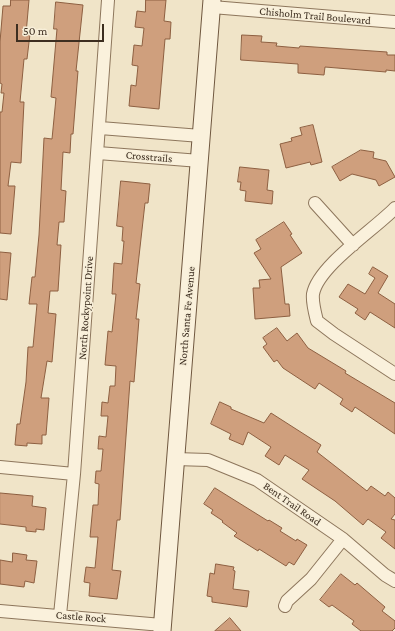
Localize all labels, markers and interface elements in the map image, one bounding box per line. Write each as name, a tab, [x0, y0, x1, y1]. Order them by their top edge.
street label: Chisholm Trail Boulevard	[259, 5, 371, 27]
scale bar	[18, 16, 106, 42]
text: 50 m	[23, 24, 47, 38]
street label: Crosstrails	[125, 148, 173, 166]
street label: North Rockypoint Drive	[76, 256, 96, 360]
street label: North Santa Fe Avenue	[176, 266, 198, 366]
street label: Bent Trail Road	[261, 479, 323, 529]
street label: Castle Rock	[55, 608, 107, 626]

